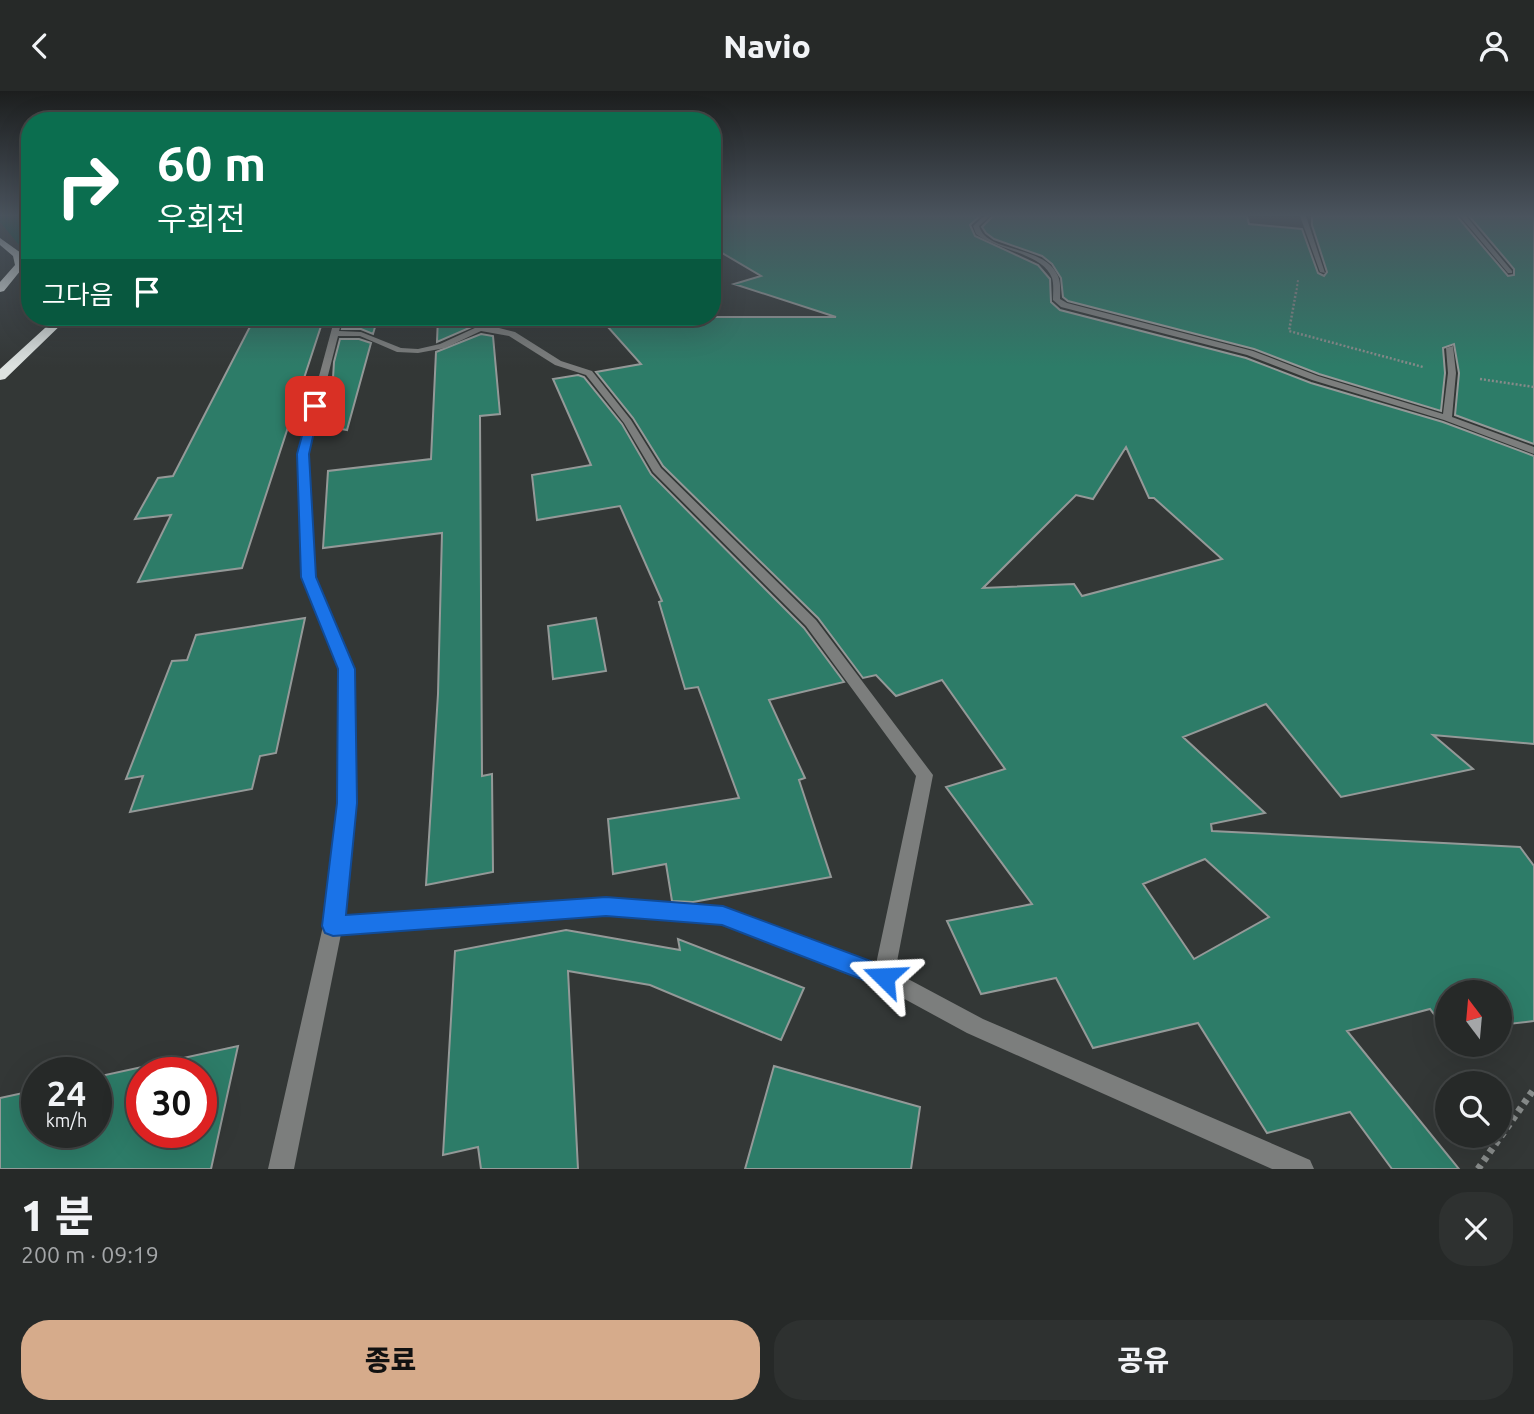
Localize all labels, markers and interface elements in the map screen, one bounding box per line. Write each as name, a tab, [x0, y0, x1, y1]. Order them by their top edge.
icon: back	[21, 27, 59, 65]
icon: person	[1475, 27, 1513, 65]
text: Navio	[723, 28, 811, 64]
text: 60 m	[157, 135, 266, 190]
icon: right	[42, 140, 133, 231]
text: 우회전	[157, 200, 245, 236]
icon: arrive	[128, 273, 166, 311]
text: 그다음	[42, 280, 114, 309]
pin	[285, 376, 345, 436]
icon: arrive	[296, 387, 334, 425]
position arrow	[847, 940, 921, 1014]
north arrow	[1435, 980, 1512, 1057]
map controls	[1435, 980, 1512, 1148]
speed limit sign: 30	[126, 1057, 217, 1148]
button: search	[1435, 1071, 1512, 1148]
text: 24	[47, 1073, 86, 1113]
text: km/h	[46, 1110, 87, 1130]
text: 1 분	[21, 1192, 93, 1239]
button: close	[1439, 1192, 1513, 1266]
text: 200 m · 09:19	[21, 1242, 159, 1267]
button: 종료	[21, 1320, 760, 1400]
button: 공유	[774, 1320, 1513, 1400]

